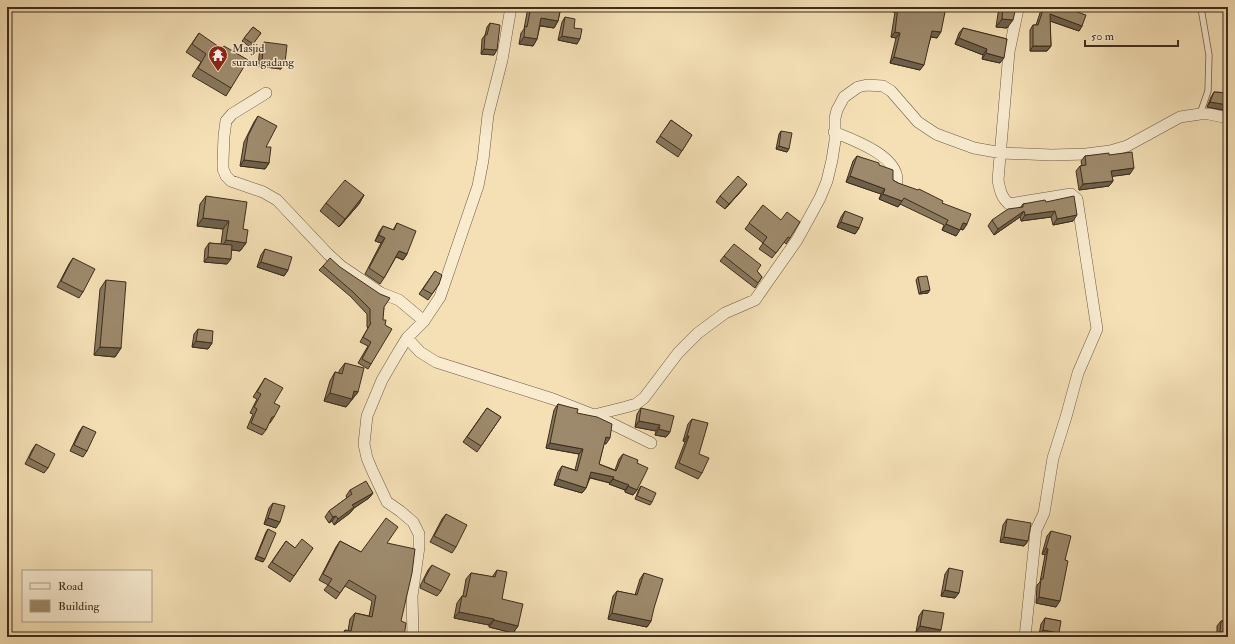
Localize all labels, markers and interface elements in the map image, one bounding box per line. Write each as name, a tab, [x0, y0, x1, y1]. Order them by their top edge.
scale bar	[1085, 22, 1178, 48]
text: 50 m	[1091, 29, 1115, 44]
place label: Masjid surau gadang	[232, 41, 295, 70]
temple icon: Masjid surau gadang	[207, 44, 229, 72]
legend	[22, 570, 152, 622]
text: Road	[58, 579, 83, 594]
text: Building	[58, 599, 101, 614]

